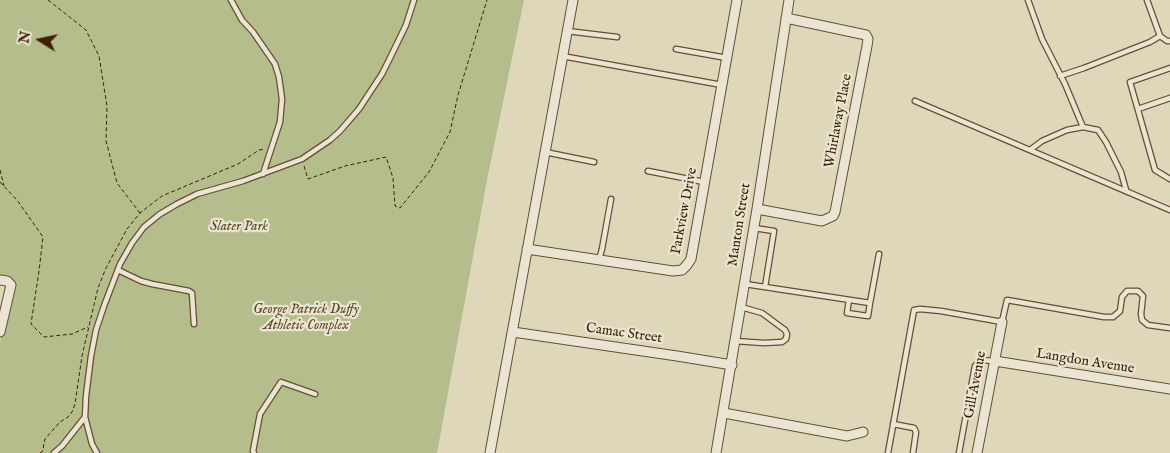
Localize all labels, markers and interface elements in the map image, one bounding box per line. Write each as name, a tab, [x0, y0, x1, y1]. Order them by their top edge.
north arrow	[15, 15, 65, 65]
text: N	[15, 30, 35, 45]
street label: Whirlaway Place	[822, 73, 856, 169]
street label: Parkview Drive	[668, 166, 702, 256]
street label: Manton Street	[725, 182, 755, 268]
park label: Slater Park	[210, 219, 268, 235]
park label: George Patrick Duffy Athletic Complex	[253, 302, 359, 334]
street label: Camac Street	[585, 320, 663, 348]
street label: Langdon Avenue	[1035, 346, 1135, 378]
street label: Gill Avenue	[961, 350, 991, 420]

